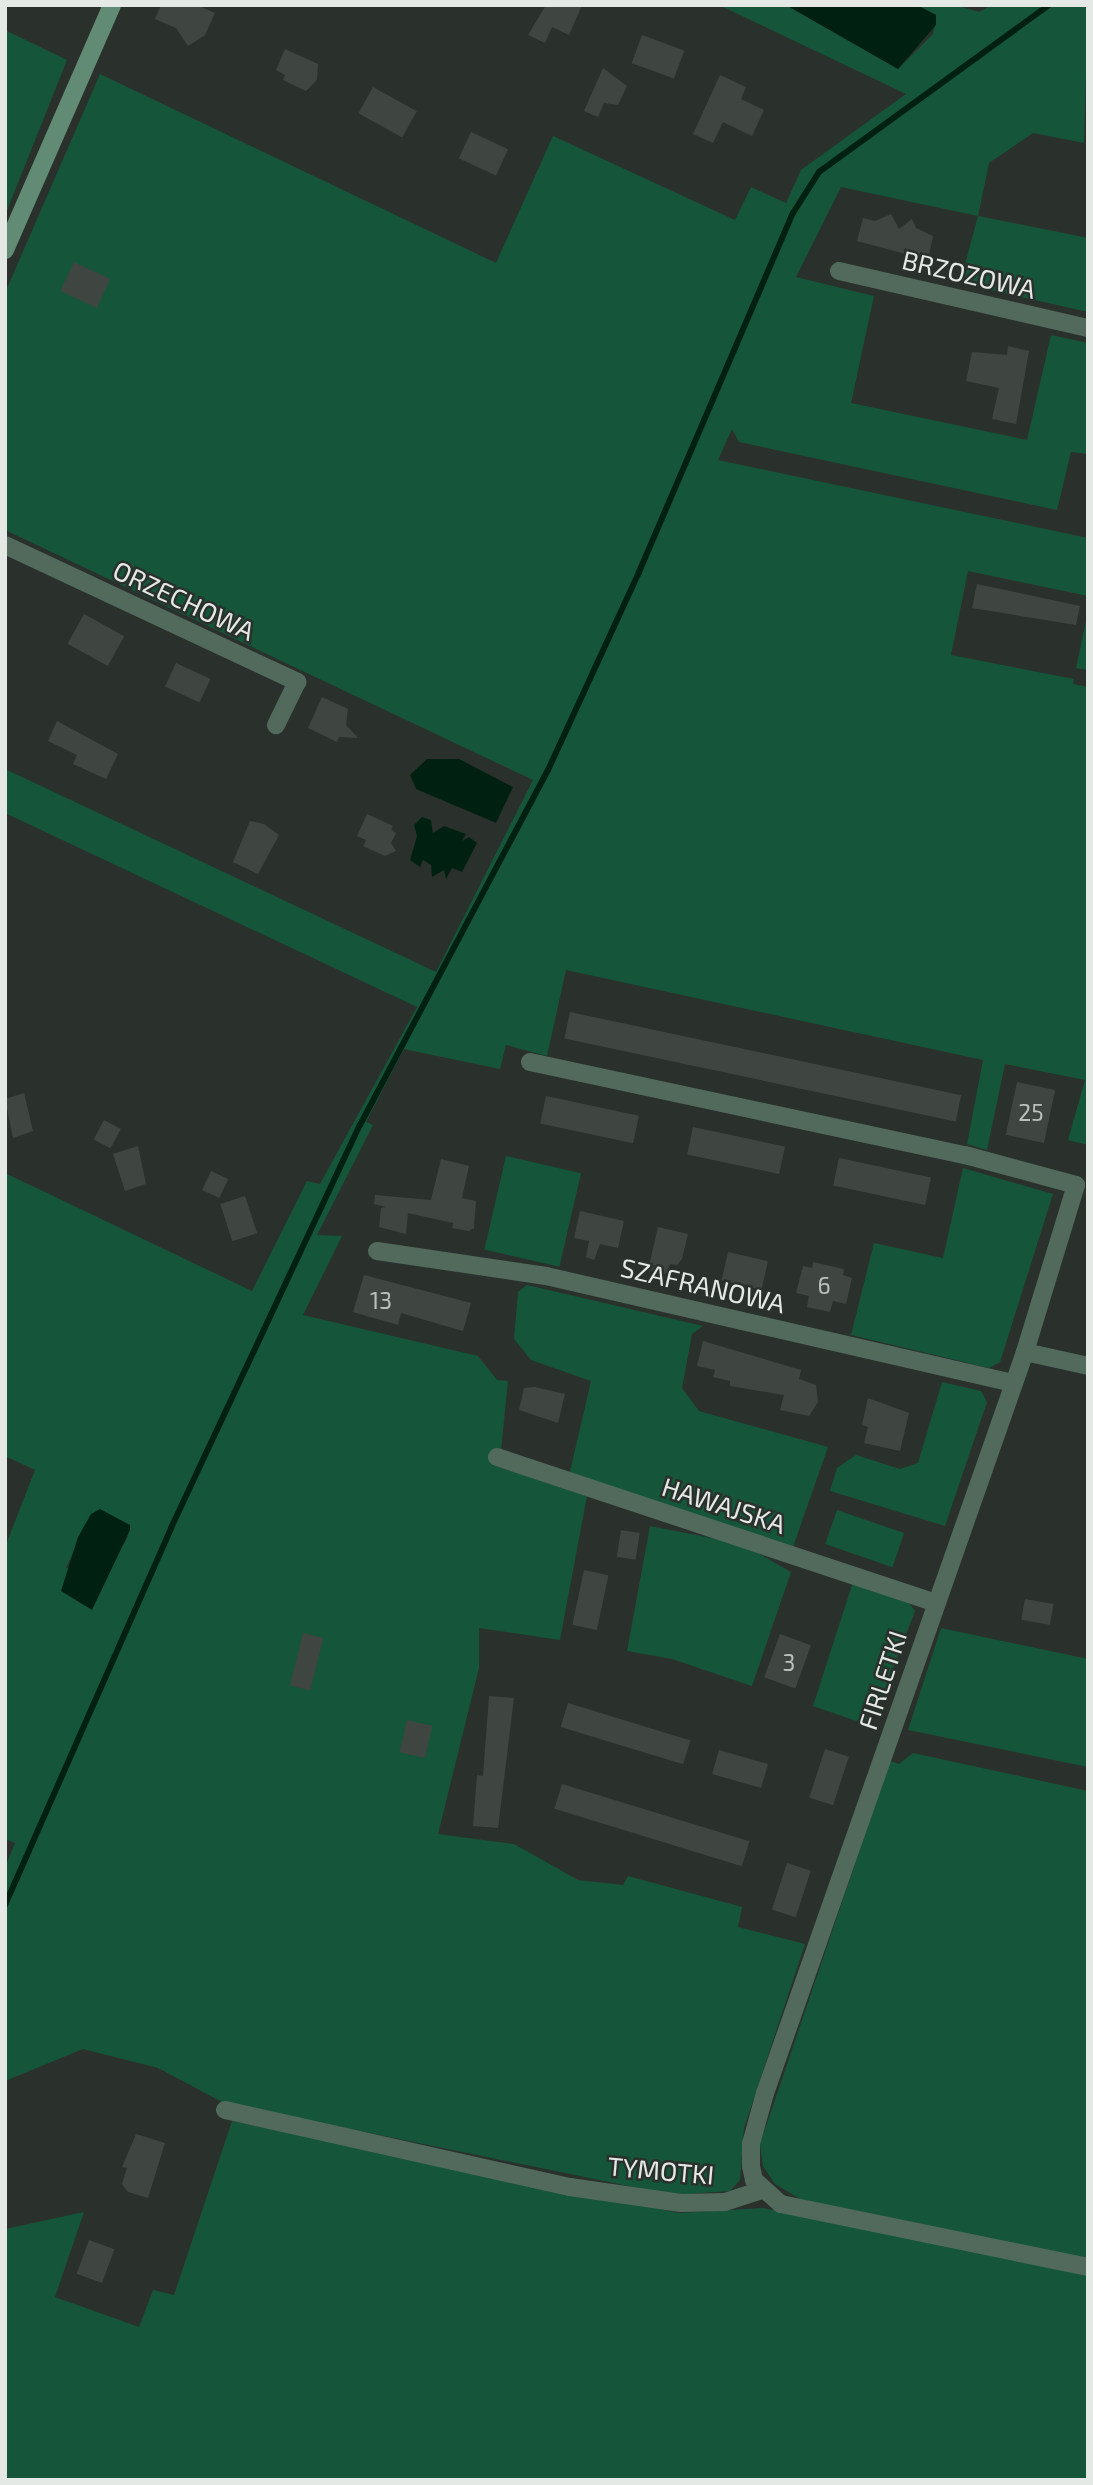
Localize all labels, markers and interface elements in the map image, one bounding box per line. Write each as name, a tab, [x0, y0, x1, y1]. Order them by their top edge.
street label: BRZOZOWA	[899, 243, 1039, 305]
street label: ORZECHOWA	[108, 554, 260, 646]
house number: 25	[1018, 1098, 1044, 1126]
street label: SZAFRANOWA	[618, 1251, 788, 1319]
house number: 6	[817, 1271, 831, 1299]
house number: 13	[370, 1286, 392, 1314]
street label: HAWAJSKA	[658, 1470, 790, 1540]
street label: FIRLETKI	[851, 1627, 913, 1733]
house number: 3	[783, 1648, 795, 1676]
street label: TYMOTKI	[606, 2150, 716, 2190]

